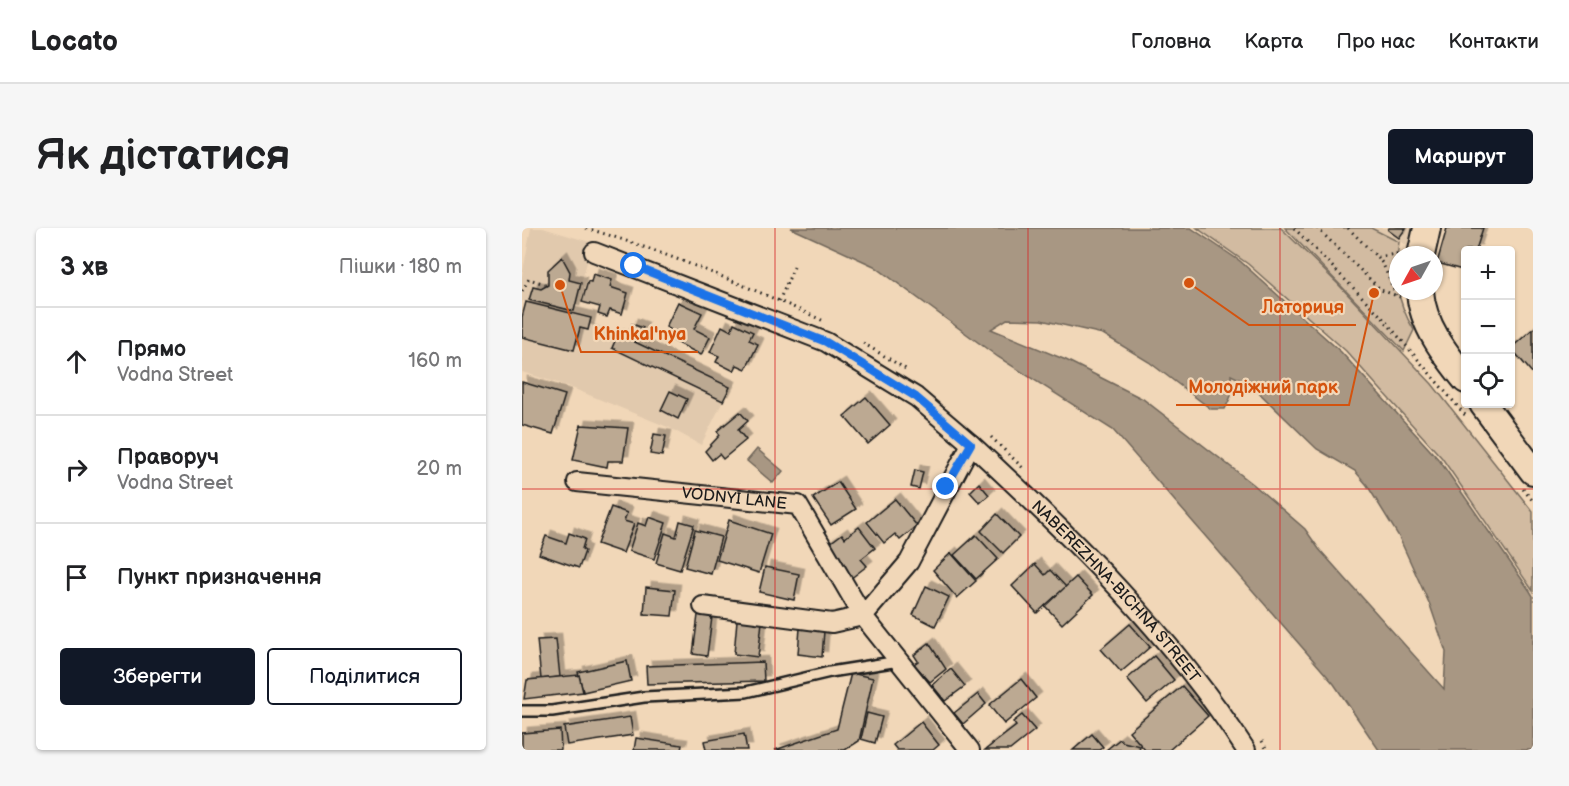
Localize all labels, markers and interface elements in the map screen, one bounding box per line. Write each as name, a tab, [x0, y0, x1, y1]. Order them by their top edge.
text: Locato	[30, 25, 118, 58]
text: Головна	[1131, 29, 1211, 54]
text: Карта	[1244, 29, 1303, 54]
text: Про нас	[1336, 29, 1415, 54]
text: Контакти	[1448, 29, 1539, 54]
button: Маршрут	[1388, 129, 1533, 184]
text: Як дістатися	[36, 131, 290, 182]
north arrow	[1389, 246, 1443, 300]
map controls	[1461, 246, 1515, 408]
button: +	[1461, 246, 1515, 300]
text: 3 хв	[60, 252, 108, 283]
route start	[620, 252, 646, 278]
text: Пішки · 180 m	[339, 255, 462, 279]
callout: Латориця	[1249, 289, 1356, 325]
text: Латориця	[1261, 297, 1344, 318]
button: −	[1461, 300, 1515, 354]
callout: Khinkal'nya	[581, 316, 698, 352]
text: Khinkal'nya	[594, 324, 686, 345]
text: Прямо	[117, 336, 186, 363]
icon: ahead	[60, 345, 93, 378]
text: 160 m	[408, 349, 462, 373]
button: locate	[1461, 354, 1515, 408]
text: Vodna Street	[117, 363, 233, 387]
callout: Молодіжний парк	[1176, 369, 1349, 405]
text: Молодіжний парк	[1188, 377, 1338, 398]
text: Праворуч	[117, 444, 219, 471]
icon: right	[60, 453, 93, 486]
text: 20 m	[417, 457, 462, 481]
text: Vodna Street	[117, 471, 233, 495]
route end	[932, 473, 958, 499]
street label: VODNYI LANE	[681, 483, 788, 513]
street label: NABEREZHNA-BICHNA STREET	[1028, 497, 1204, 687]
icon: arrive	[60, 561, 93, 594]
text: Пункт призначення	[117, 564, 322, 591]
button: Зберегти	[60, 648, 255, 705]
button: Поділитися	[267, 648, 462, 705]

